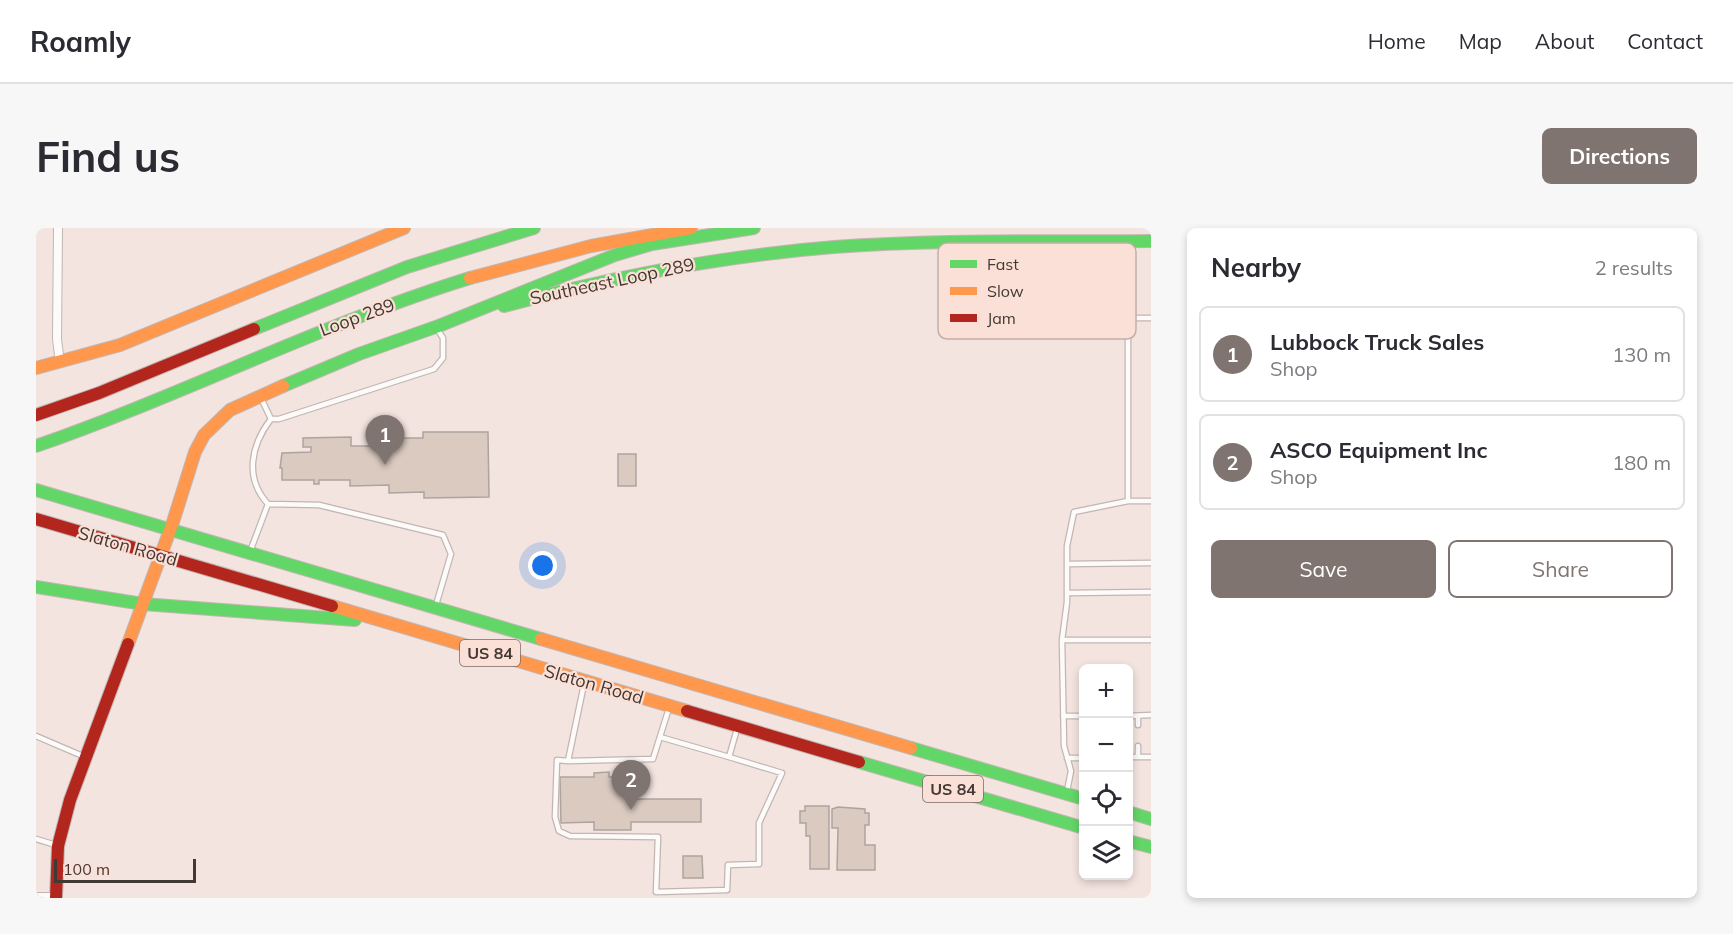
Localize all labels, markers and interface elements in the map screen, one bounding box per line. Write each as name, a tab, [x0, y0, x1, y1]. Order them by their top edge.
text: Roamly	[30, 24, 131, 59]
text: Home	[1368, 28, 1426, 54]
text: Map	[1459, 28, 1502, 54]
text: About	[1535, 28, 1594, 54]
text: Contact	[1627, 28, 1703, 54]
button: Directions	[1542, 128, 1697, 184]
text: Find us	[36, 130, 180, 183]
legend	[938, 243, 1136, 339]
text: Nearby	[1211, 251, 1301, 284]
street label: Southeast Loop 289	[528, 252, 696, 310]
text: Fast	[987, 254, 1019, 274]
text: 2 results	[1595, 255, 1673, 280]
text: Slow	[987, 281, 1024, 301]
street label: Loop 289	[316, 293, 398, 341]
text: Jam	[987, 308, 1016, 328]
text: Lubbock Truck Sales	[1270, 328, 1484, 356]
text: 1	[1227, 342, 1239, 367]
text: 130 m	[1612, 342, 1671, 367]
text: Shop	[1270, 356, 1318, 381]
pin: 1	[366, 416, 404, 465]
text: ASCO Equipment Inc	[1270, 436, 1488, 464]
text: 2	[1227, 450, 1239, 475]
text: 180 m	[1612, 450, 1671, 475]
text: Shop	[1270, 464, 1318, 489]
street label: Slaton Road	[76, 521, 180, 571]
button: Save	[1211, 540, 1436, 598]
button: Share	[1448, 540, 1673, 598]
your location	[528, 551, 557, 580]
road number: US 84	[460, 640, 520, 666]
street label: Slaton Road	[542, 659, 646, 709]
map controls	[1079, 664, 1133, 880]
button: +	[1079, 664, 1133, 718]
button: −	[1079, 718, 1133, 772]
pin: 2	[612, 760, 650, 810]
button: locate	[1079, 772, 1133, 826]
road number: US 84	[923, 776, 983, 802]
button: layers	[1079, 826, 1133, 880]
scale bar	[54, 856, 196, 884]
text: 100 m	[63, 859, 110, 879]

